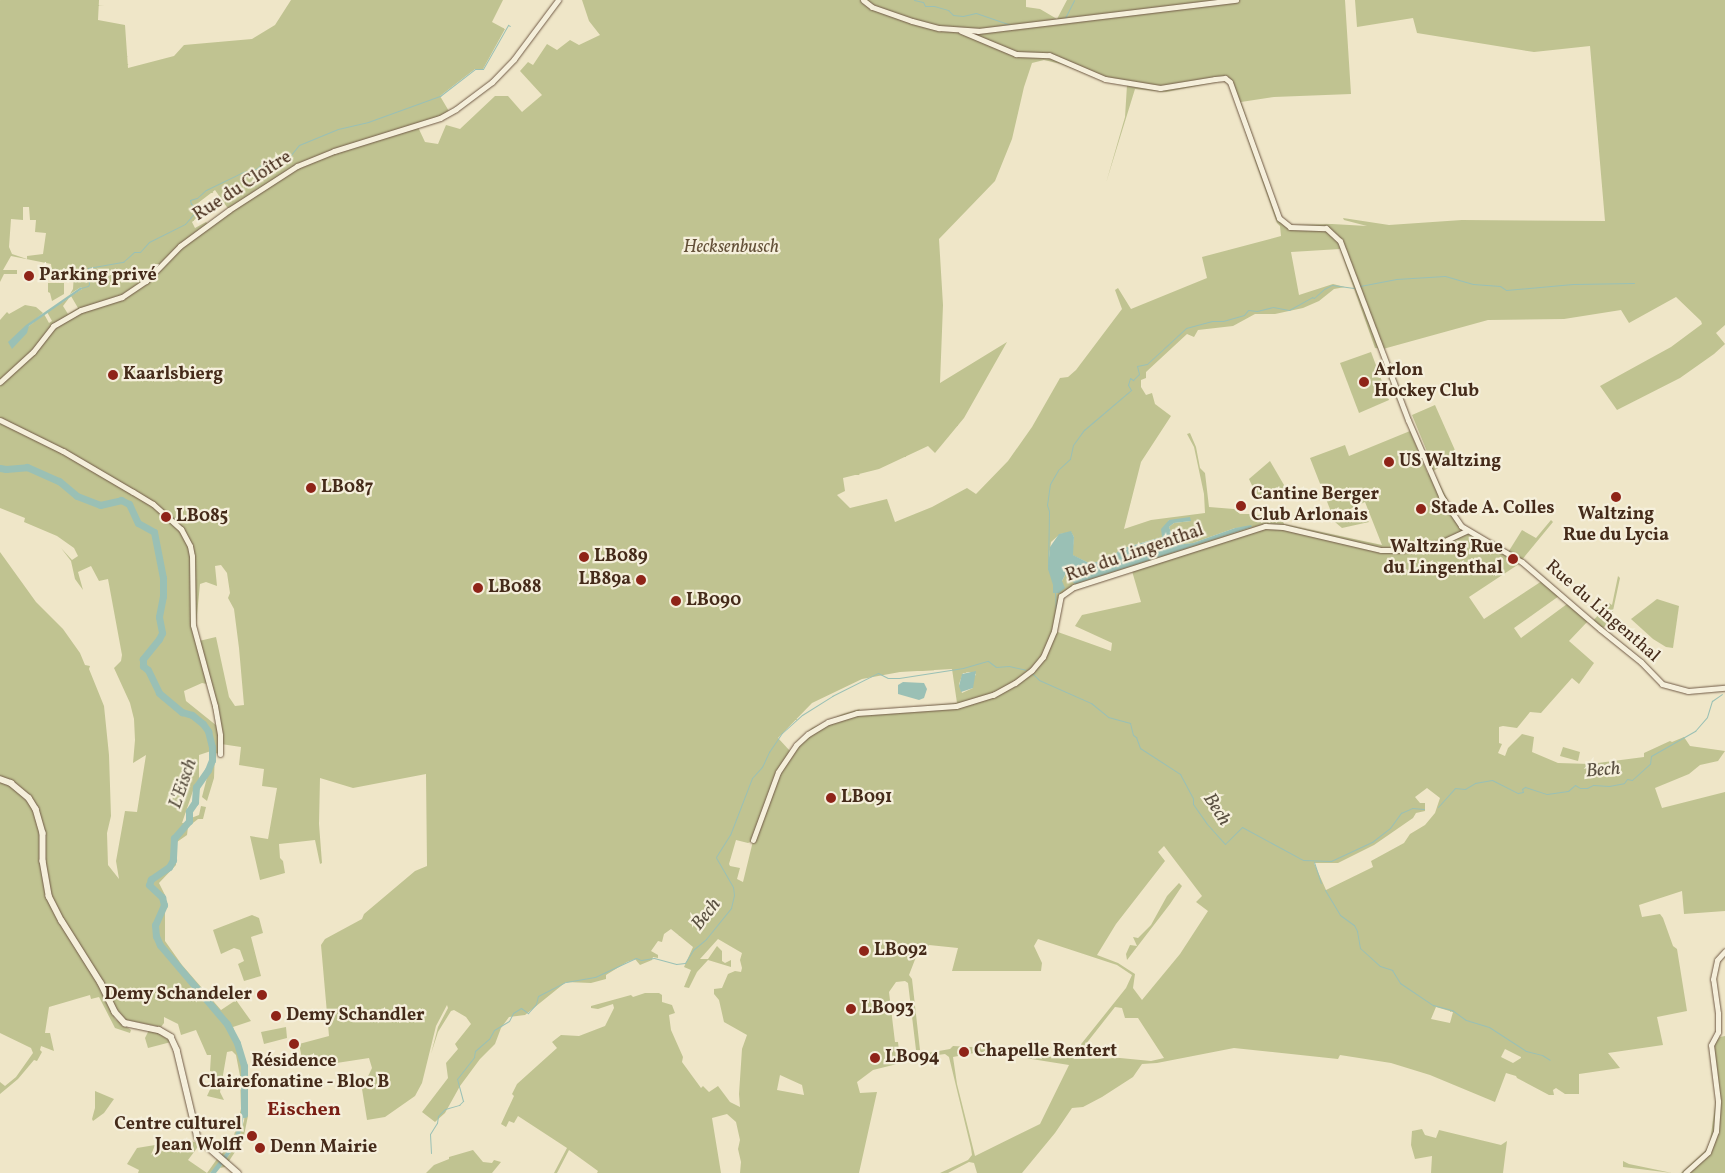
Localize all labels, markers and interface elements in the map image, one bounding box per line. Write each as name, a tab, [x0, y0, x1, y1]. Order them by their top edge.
street label: Rue du Cloître	[190, 147, 296, 227]
park label: Hecksenbusch	[683, 237, 779, 259]
place label: Parking privé	[39, 265, 157, 287]
marker: Parking privé	[23, 270, 35, 282]
place label: Arlon Hockey Club	[1374, 361, 1479, 404]
place label: Kaarlsbierg	[123, 364, 223, 386]
marker: Kaarlsbierg	[107, 369, 119, 381]
marker: Arlon Hockey Club	[1358, 376, 1370, 388]
place label: US Waltzing	[1399, 451, 1501, 473]
marker: US Waltzing	[1383, 456, 1395, 468]
place label: LB087	[321, 477, 373, 499]
marker: LB087	[305, 482, 317, 494]
place label: Cantine Berger Club Arlonais	[1251, 485, 1379, 528]
marker: Waltzing Rue du Lycia	[1610, 491, 1622, 503]
place label: Stade A. Colles	[1431, 498, 1554, 520]
marker: Cantine Berger Club Arlonais	[1235, 500, 1247, 512]
marker: Stade A. Colles	[1415, 503, 1427, 515]
place label: Waltzing Rue du Lycia	[1563, 505, 1669, 548]
place label: LB085	[176, 506, 228, 528]
marker: LB085	[160, 511, 172, 523]
street label: Rue du Lingenthal	[1063, 520, 1207, 588]
place label: Waltzing Rue du Lingenthal	[1383, 538, 1503, 580]
place label: LB089	[594, 546, 648, 568]
marker: LB089	[578, 551, 590, 563]
marker: Waltzing Rue du Lingenthal	[1507, 553, 1519, 565]
street label: Rue du Lingenthal	[1540, 556, 1664, 668]
place label: LB89a	[579, 569, 631, 591]
marker: LB89a	[635, 574, 647, 586]
place label: LB088	[488, 577, 542, 599]
marker: LB088	[472, 582, 484, 594]
place label: LB090	[686, 590, 741, 612]
marker: LB090	[670, 595, 682, 607]
water label: L'Eisch	[165, 756, 203, 812]
water label: Bech	[1585, 758, 1621, 784]
place label: LB091	[841, 787, 892, 809]
water label: Bech	[1197, 789, 1235, 831]
marker: LB091	[825, 792, 837, 804]
water label: Bech	[687, 894, 727, 936]
place label: LB092	[874, 940, 927, 962]
marker: LB092	[858, 945, 870, 957]
place label: Demy Schandeler	[104, 984, 252, 1006]
marker: Demy Schandeler	[256, 989, 268, 1001]
place label: LB093	[861, 998, 914, 1020]
marker: LB093	[845, 1003, 857, 1015]
place label: Demy Schandler	[286, 1005, 425, 1027]
marker: Demy Schandler	[270, 1010, 282, 1022]
marker: Résidence Clairefonatine - Bloc B	[288, 1038, 300, 1050]
place label: Chapelle Rentert	[974, 1041, 1117, 1063]
marker: Chapelle Rentert	[958, 1046, 970, 1058]
place label: LB094	[885, 1047, 940, 1069]
place label: Résidence Clairefonatine - Bloc B	[198, 1052, 390, 1094]
marker: LB094	[869, 1052, 881, 1064]
district label: Eischen	[267, 1098, 341, 1122]
place label: Centre culturel Jean Wolff	[114, 1115, 242, 1158]
marker: Centre culturel Jean Wolff	[246, 1130, 258, 1142]
place label: Denn Mairie	[270, 1137, 377, 1159]
marker: Denn Mairie	[254, 1142, 266, 1154]

